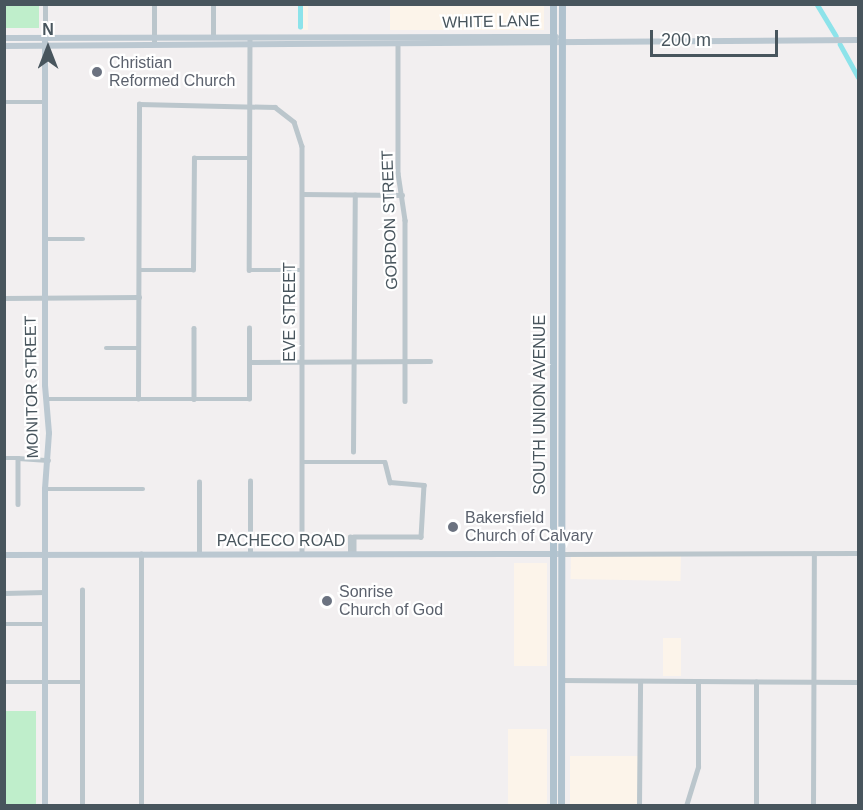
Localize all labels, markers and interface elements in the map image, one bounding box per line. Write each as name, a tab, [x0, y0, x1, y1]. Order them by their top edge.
street label: WHITE LANE	[442, 12, 540, 32]
north arrow	[18, 18, 78, 78]
scale bar	[653, 18, 780, 56]
text: N	[42, 21, 54, 38]
text: 200 m	[661, 30, 711, 50]
place label: Christian Reformed Church	[109, 53, 235, 91]
marker: Christian Reformed Church	[90, 65, 104, 79]
street label: GORDON STREET	[378, 150, 402, 290]
street label: EVE STREET	[280, 262, 300, 362]
street label: SOUTH UNION AVENUE	[530, 314, 550, 496]
street label: MONITOR STREET	[21, 315, 43, 459]
place label: Bakersfield Church of Calvary	[465, 508, 593, 546]
marker: Bakersfield Church of Calvary	[446, 520, 460, 534]
street label: PACHECO ROAD	[217, 531, 345, 551]
place label: Sonrise Church of God	[339, 582, 443, 620]
marker: Sonrise Church of God	[320, 594, 334, 608]

